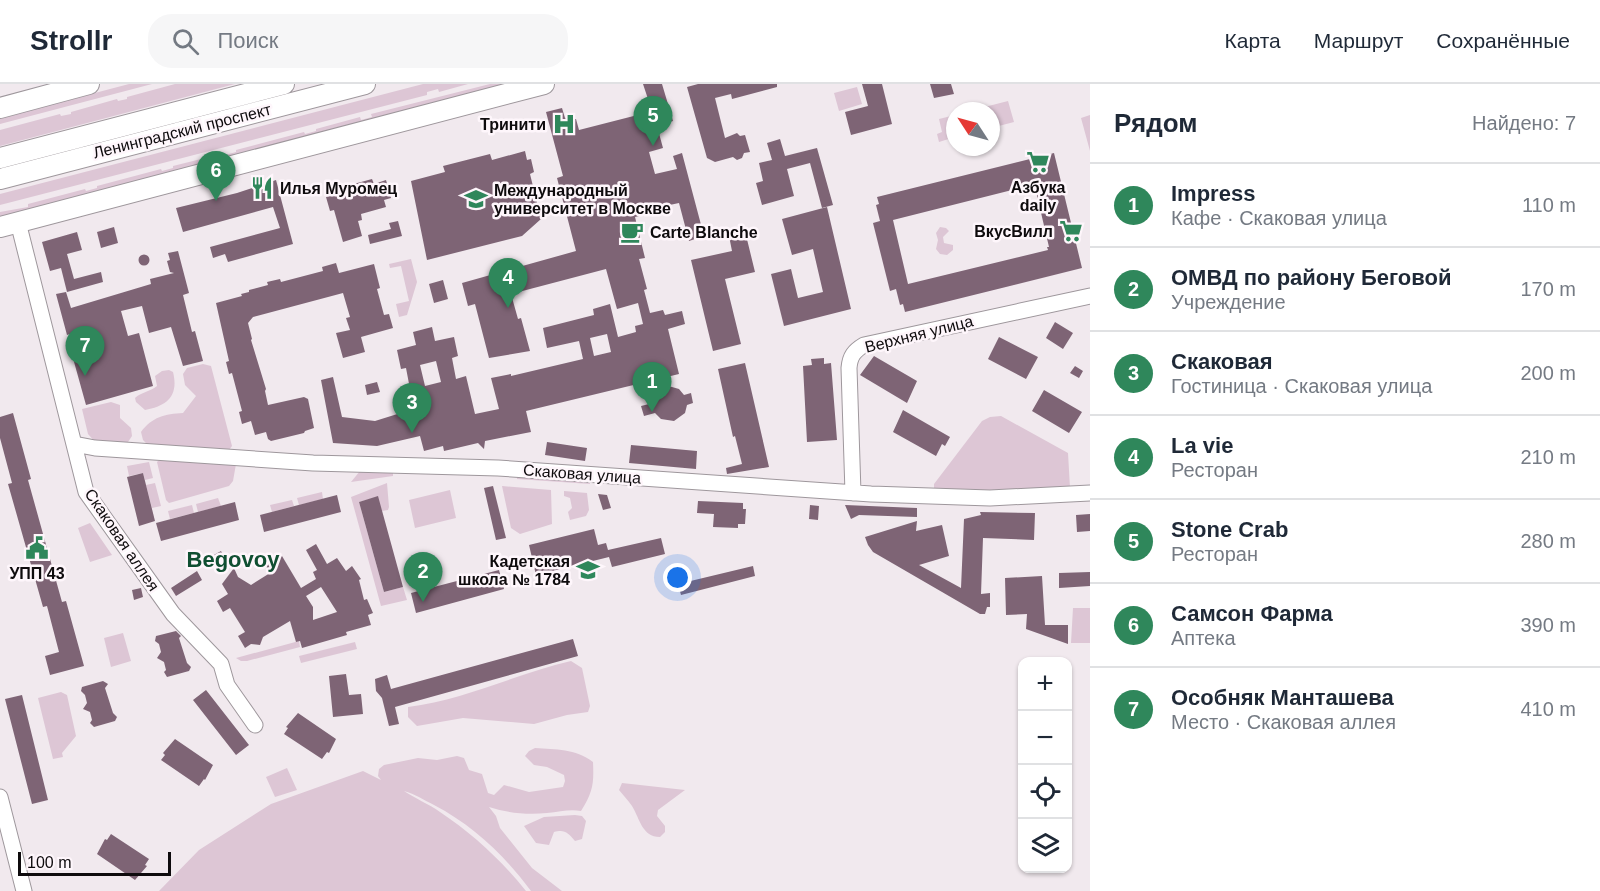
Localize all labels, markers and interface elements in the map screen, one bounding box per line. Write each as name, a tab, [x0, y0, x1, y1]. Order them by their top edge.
search box	[148, 14, 568, 68]
text: Strollr	[30, 25, 112, 56]
icon: search	[169, 25, 202, 58]
text: Поиск	[217, 28, 278, 53]
text: Карта	[1225, 29, 1281, 52]
text: Маршрут	[1314, 29, 1403, 52]
text: Сохранённые	[1436, 29, 1570, 52]
pin: 5	[634, 97, 672, 146]
street label: Ленинградский проспект	[91, 100, 273, 161]
north arrow	[946, 102, 1000, 156]
text: Рядом	[1114, 108, 1197, 138]
hospital icon: Тринити	[551, 111, 577, 137]
text: Найдено: 7	[1472, 112, 1576, 134]
place label: Тринити	[480, 116, 546, 133]
supermarket icon: Азбука daily	[1025, 149, 1051, 175]
pin: 6	[196, 152, 236, 201]
restaurant icon: Илья Муромец	[249, 175, 275, 201]
place label: Азбука daily	[1011, 179, 1065, 214]
place label: Илья Муромец	[280, 180, 397, 197]
text: Impress	[1171, 181, 1255, 206]
place label: Международный университет в Москве	[494, 182, 671, 217]
school or university icon: Международный университет в Москве	[463, 186, 489, 212]
text: 1	[1128, 194, 1139, 216]
text: 110 m	[1522, 194, 1576, 216]
text: Кафе · Скаковая улица	[1171, 207, 1387, 229]
supermarket icon: ВкусВилл	[1058, 218, 1084, 244]
cafe icon: Carte Blanche	[619, 219, 645, 245]
place label: ВкусВилл	[974, 223, 1053, 240]
place label: Carte Blanche	[650, 224, 758, 241]
pin: 4	[488, 258, 528, 308]
text: ОМВД по району Беговой	[1171, 265, 1452, 290]
text: 2	[1128, 278, 1139, 300]
text: 170 m	[1520, 278, 1576, 300]
text: Учреждение	[1171, 291, 1286, 313]
street label: Верхняя улица	[863, 312, 975, 356]
pin: 7	[66, 326, 104, 376]
text: Скаковая	[1171, 349, 1273, 374]
pin: 1	[632, 362, 672, 412]
text: 3	[1128, 362, 1139, 384]
text: 200 m	[1520, 362, 1576, 384]
text: Гостиница · Скаковая улица	[1171, 375, 1432, 397]
pin: 3	[392, 384, 432, 433]
text: La vie	[1171, 433, 1233, 458]
text: 4	[1128, 446, 1139, 468]
text: 210 m	[1520, 446, 1576, 468]
text: Ресторан	[1171, 459, 1258, 481]
street label: Скаковая улица	[522, 461, 642, 487]
street label: Скаковая аллея	[82, 486, 162, 594]
text: Stone Crab	[1171, 517, 1288, 542]
text: 5	[1128, 530, 1139, 552]
text: 280 m	[1520, 530, 1576, 552]
public building icon: УПП 43	[24, 535, 50, 561]
text: Ресторан	[1171, 543, 1258, 565]
district label: Begovoy	[187, 547, 280, 572]
pin: 2	[404, 552, 442, 602]
place label: Кадетская школа № 1784	[458, 553, 570, 588]
school or university icon: Кадетская школа № 1784	[575, 557, 601, 583]
your location	[663, 563, 692, 592]
place label: УПП 43	[9, 565, 65, 582]
text: Самсон Фарма	[1171, 601, 1333, 626]
text: 6	[1128, 614, 1139, 636]
text: 390 m	[1520, 614, 1576, 636]
text: Аптека	[1171, 627, 1236, 649]
map controls	[1018, 657, 1072, 873]
button: +	[1018, 657, 1072, 711]
text: Особняк Манташева	[1171, 685, 1394, 710]
text: 7	[1128, 698, 1139, 720]
text: 410 m	[1520, 698, 1576, 720]
button: −	[1018, 711, 1072, 765]
text: Место · Скаковая аллея	[1171, 711, 1396, 733]
button: locate	[1018, 765, 1072, 819]
button: layers	[1018, 819, 1072, 873]
scale bar	[18, 849, 171, 876]
text: 100 m	[27, 854, 71, 871]

